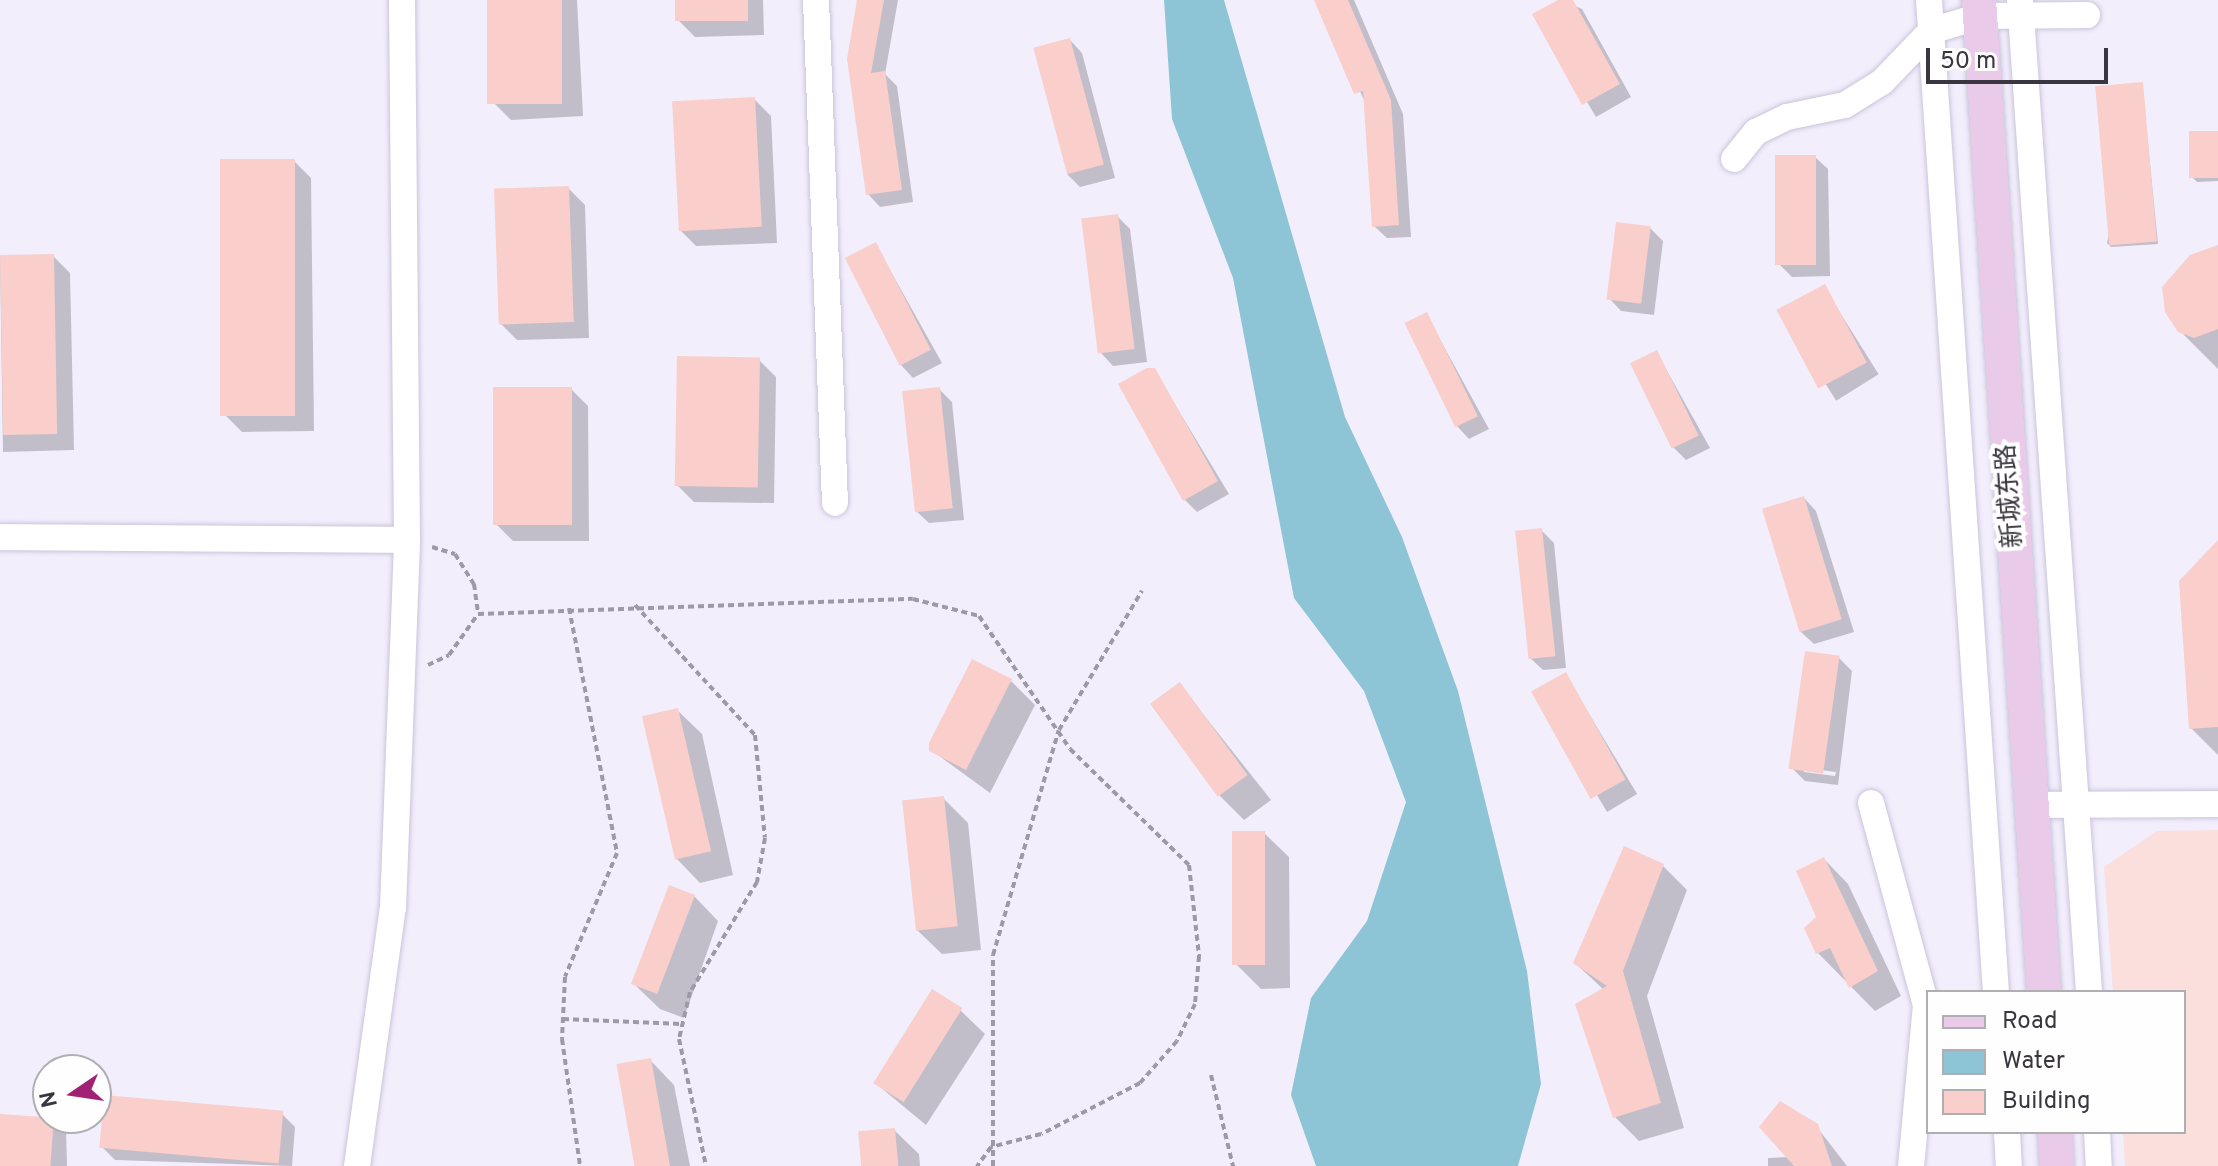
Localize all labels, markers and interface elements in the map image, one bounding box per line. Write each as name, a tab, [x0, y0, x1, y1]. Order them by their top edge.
scale bar	[1930, 32, 2112, 82]
text: 50 m	[1940, 47, 1996, 77]
street label: 新城东路	[1992, 443, 2030, 549]
legend	[1926, 990, 2186, 1134]
text: Road	[2002, 1007, 2058, 1037]
text: Water	[2002, 1047, 2065, 1077]
north arrow	[32, 1054, 112, 1134]
text: Building	[2002, 1087, 2091, 1117]
text: N	[35, 1088, 65, 1110]

